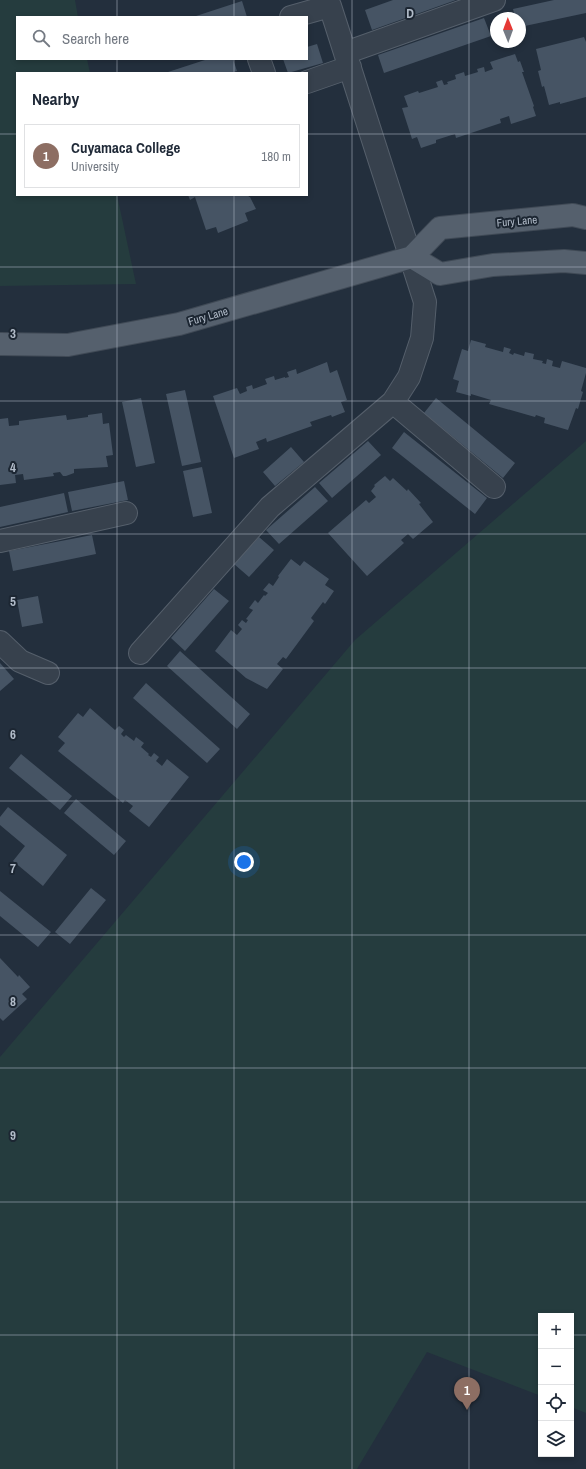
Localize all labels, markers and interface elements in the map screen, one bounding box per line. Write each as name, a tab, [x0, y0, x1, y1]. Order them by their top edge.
text: D	[406, 5, 414, 22]
north arrow	[490, 12, 526, 48]
search box	[16, 16, 308, 60]
icon: search	[30, 27, 52, 49]
text: Search here	[62, 28, 129, 49]
text: Nearby	[32, 87, 79, 110]
text: Cuyamaca College	[71, 137, 180, 158]
text: 1	[43, 148, 49, 165]
text: 180 m	[261, 148, 291, 165]
text: University	[71, 158, 119, 175]
street label: Fury Lane	[496, 212, 538, 230]
street label: Fury Lane	[187, 304, 229, 328]
text: 3	[10, 325, 16, 342]
text: 4	[10, 459, 16, 476]
text: 5	[10, 593, 16, 610]
text: 6	[10, 726, 16, 743]
your location	[234, 852, 254, 872]
text: 7	[10, 860, 16, 877]
text: 8	[10, 993, 16, 1010]
text: 9	[10, 1127, 16, 1144]
map controls	[538, 1313, 574, 1457]
button: +	[538, 1313, 574, 1349]
button: −	[538, 1349, 574, 1385]
pin: 1	[454, 1377, 480, 1410]
button: locate	[538, 1385, 574, 1421]
button: layers	[538, 1421, 574, 1457]

